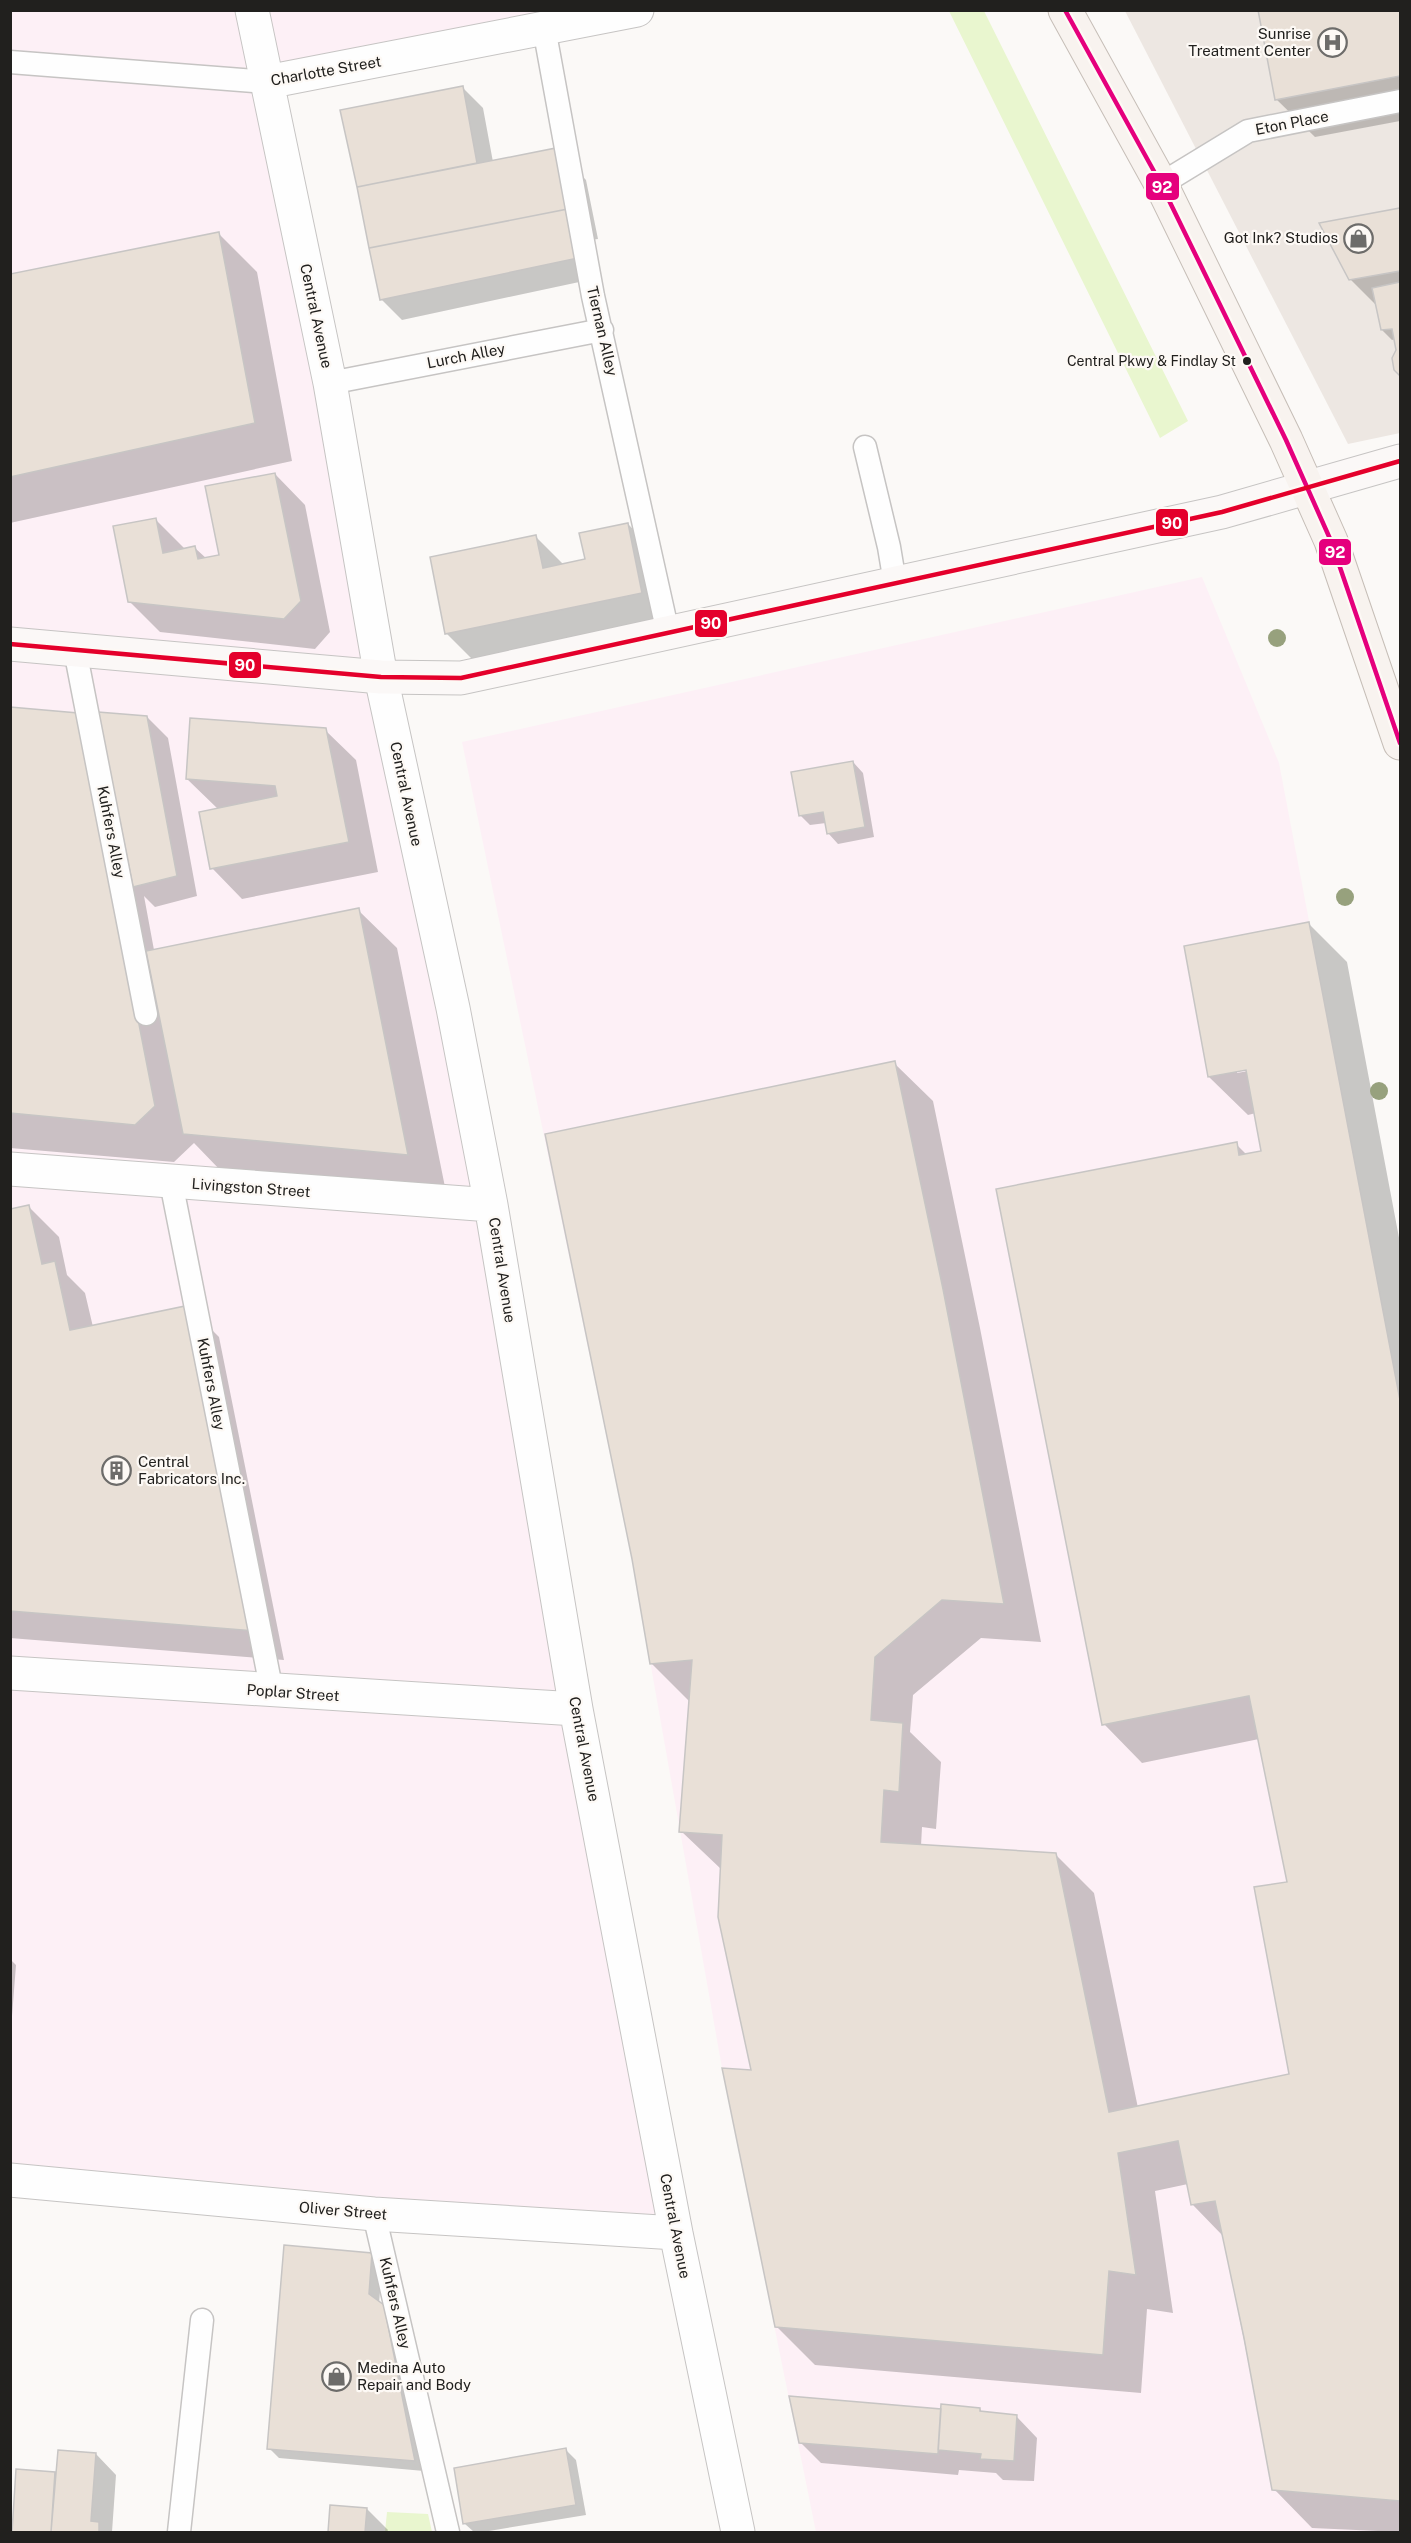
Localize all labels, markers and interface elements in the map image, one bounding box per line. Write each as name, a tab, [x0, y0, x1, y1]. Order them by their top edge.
place label: Sunrise Treatment Center	[1188, 25, 1311, 59]
hospital icon: Sunrise Treatment Center	[1316, 27, 1348, 59]
street label: Charlotte Street	[269, 52, 383, 89]
street label: Eton Place	[1254, 107, 1330, 138]
line badge: 92	[1145, 172, 1180, 201]
text: 92	[1152, 178, 1172, 197]
shop icon: Got Ink? Studios	[1343, 222, 1375, 254]
place label: Got Ink? Studios	[1224, 229, 1338, 246]
street label: Central Avenue	[297, 262, 336, 370]
street label: Tiernan Alley	[584, 284, 621, 378]
street label: Lurch Alley	[425, 340, 506, 371]
place label: Central Pkwy & Findlay St	[1067, 353, 1236, 369]
marker: Central Pkwy & Findlay St	[1241, 355, 1253, 367]
line badge: 90	[1155, 508, 1189, 537]
text: 90	[1162, 514, 1182, 533]
line badge: 92	[1318, 538, 1352, 566]
text: 92	[1325, 543, 1345, 562]
line badge: 90	[694, 609, 728, 638]
text: 90	[701, 614, 721, 633]
line badge: 90	[228, 651, 262, 679]
text: 90	[235, 656, 255, 675]
street label: Central Avenue	[387, 740, 426, 848]
street label: Kuhfers Alley	[94, 784, 129, 880]
street label: Livingston Street	[191, 1175, 311, 1200]
street label: Central Avenue	[486, 1216, 519, 1324]
street label: Kuhfers Alley	[194, 1336, 229, 1432]
place label: Central Fabricators Inc.	[138, 1453, 245, 1487]
building icon: Central Fabricators Inc.	[101, 1455, 133, 1487]
street label: Poplar Street	[246, 1681, 340, 1704]
street label: Central Avenue	[566, 1695, 603, 1803]
street label: Central Avenue	[657, 2172, 694, 2280]
street label: Oliver Street	[298, 2198, 388, 2223]
street label: Kuhfers Alley	[377, 2255, 414, 2351]
place label: Medina Auto Repair and Body	[357, 2359, 471, 2393]
shop icon: Medina Auto Repair and Body	[320, 2361, 352, 2393]

